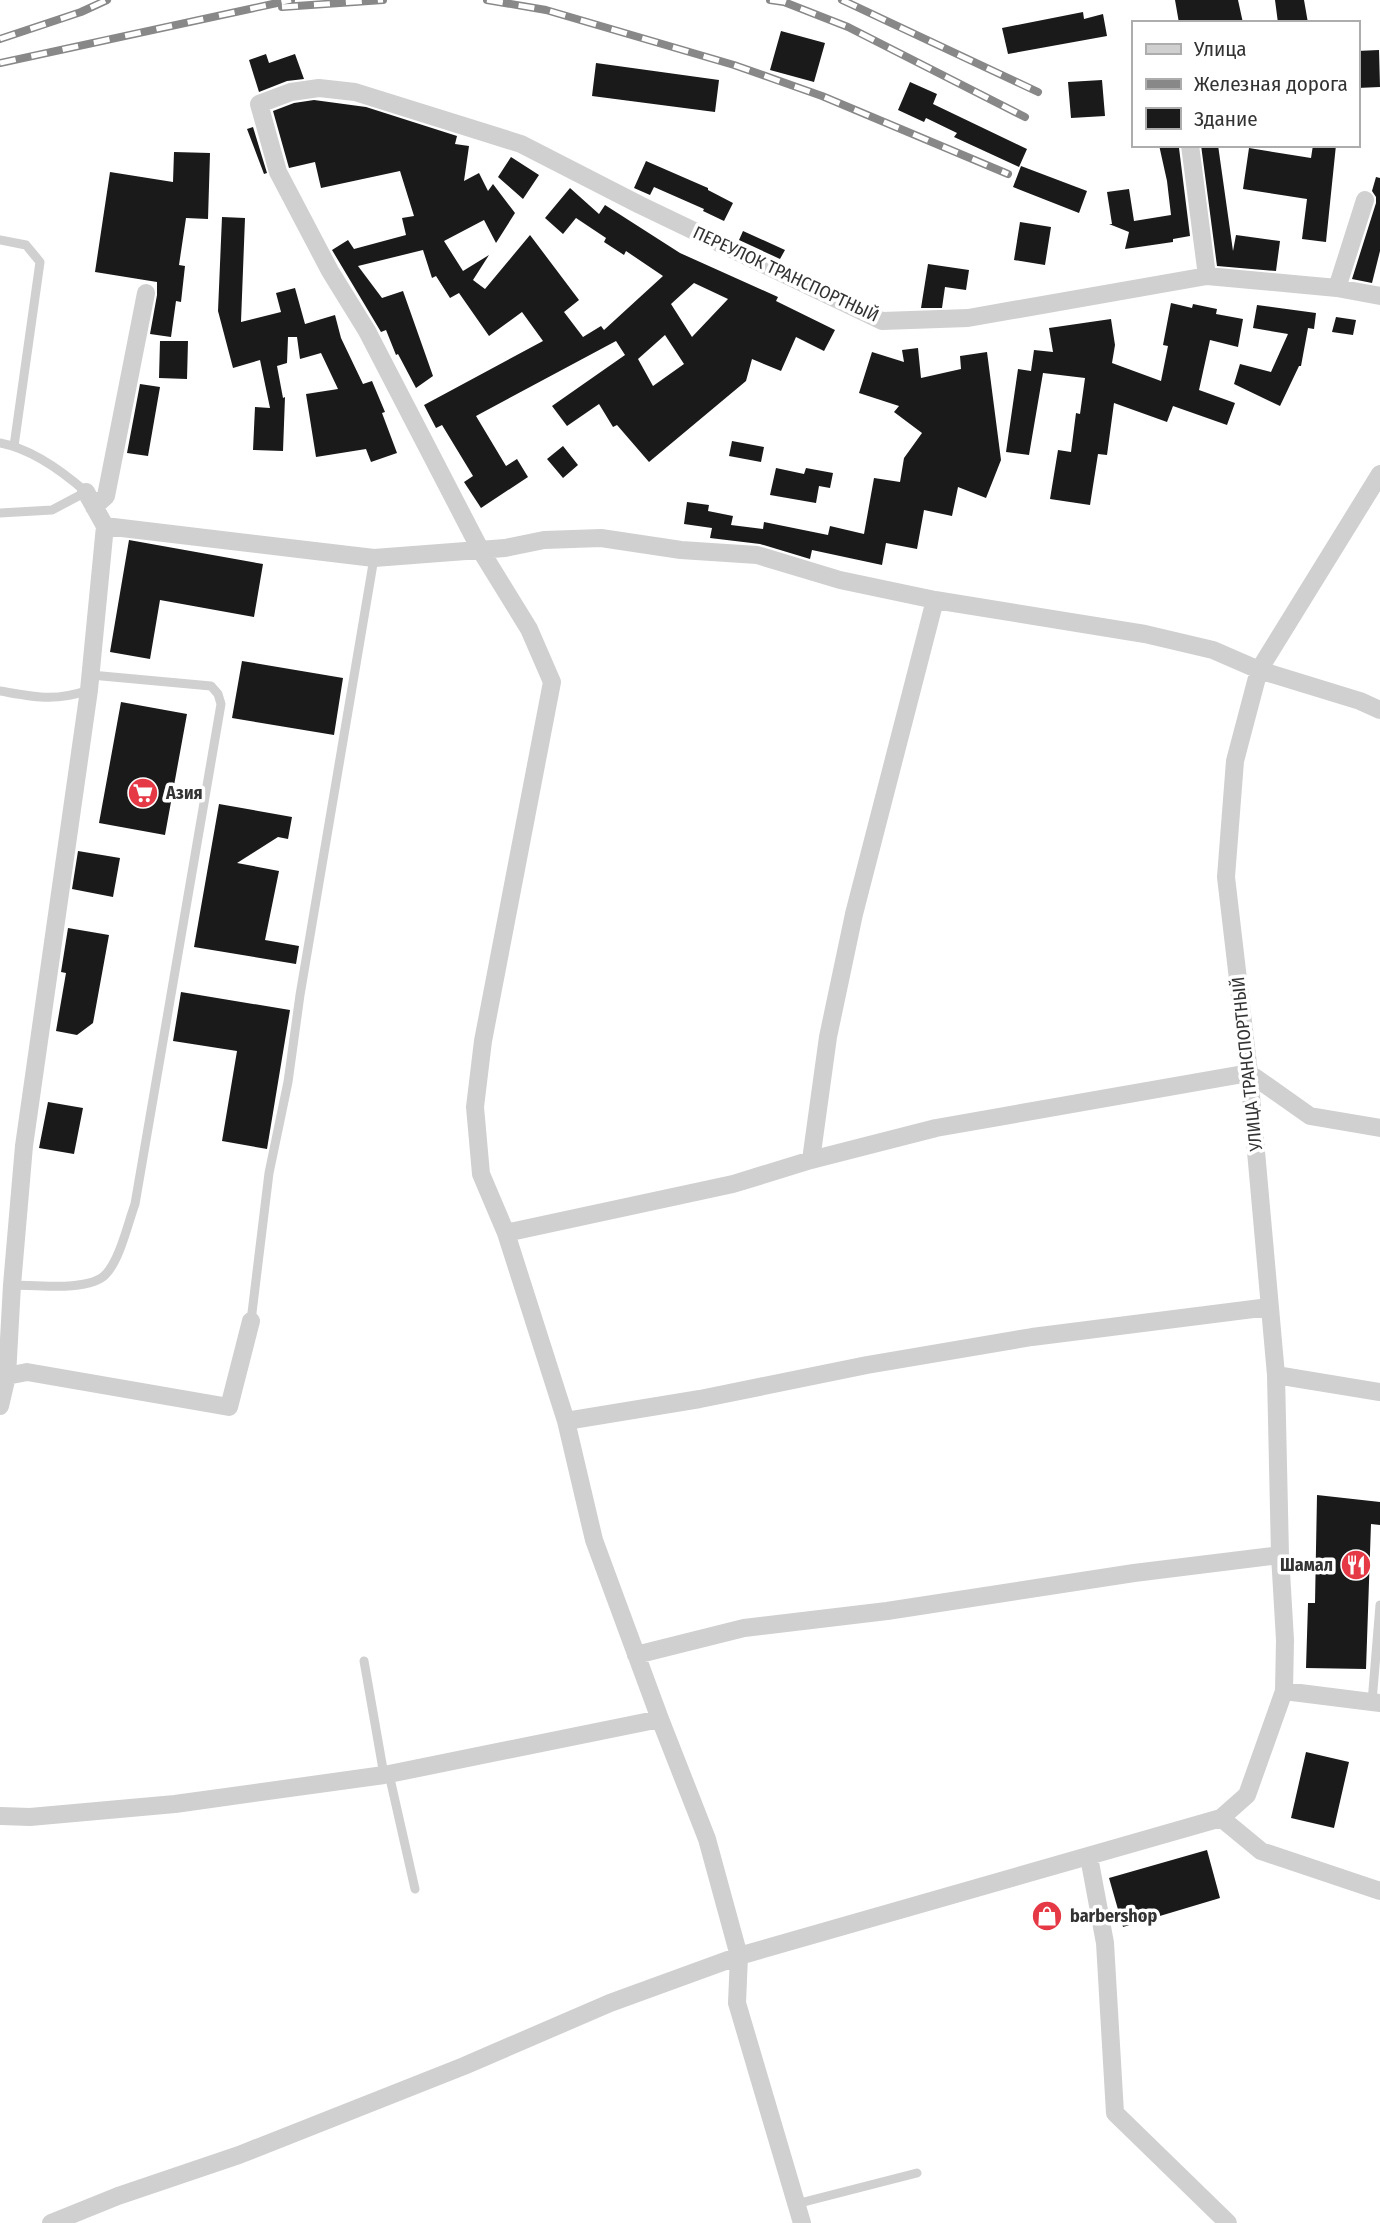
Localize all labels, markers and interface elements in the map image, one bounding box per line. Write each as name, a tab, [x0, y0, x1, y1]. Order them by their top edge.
legend	[1132, 21, 1359, 147]
text: Улица	[1193, 36, 1247, 62]
text: Железная дорога	[1194, 71, 1348, 97]
text: Здание	[1194, 106, 1258, 132]
street label: ПЕРЕУЛОК ТРАНСПОРТНЫЙ	[690, 221, 882, 327]
supermarket icon: Азия	[126, 776, 160, 810]
place label: Азия	[165, 782, 203, 804]
street label: УЛИЦА ТРАНСПОРТНЫЙ	[1227, 976, 1267, 1153]
restaurant icon: Шамал	[1339, 1548, 1373, 1582]
place label: Шамал	[1280, 1554, 1333, 1576]
shop icon: barbershop	[1030, 1899, 1064, 1933]
place label: barbershop	[1070, 1905, 1157, 1927]

